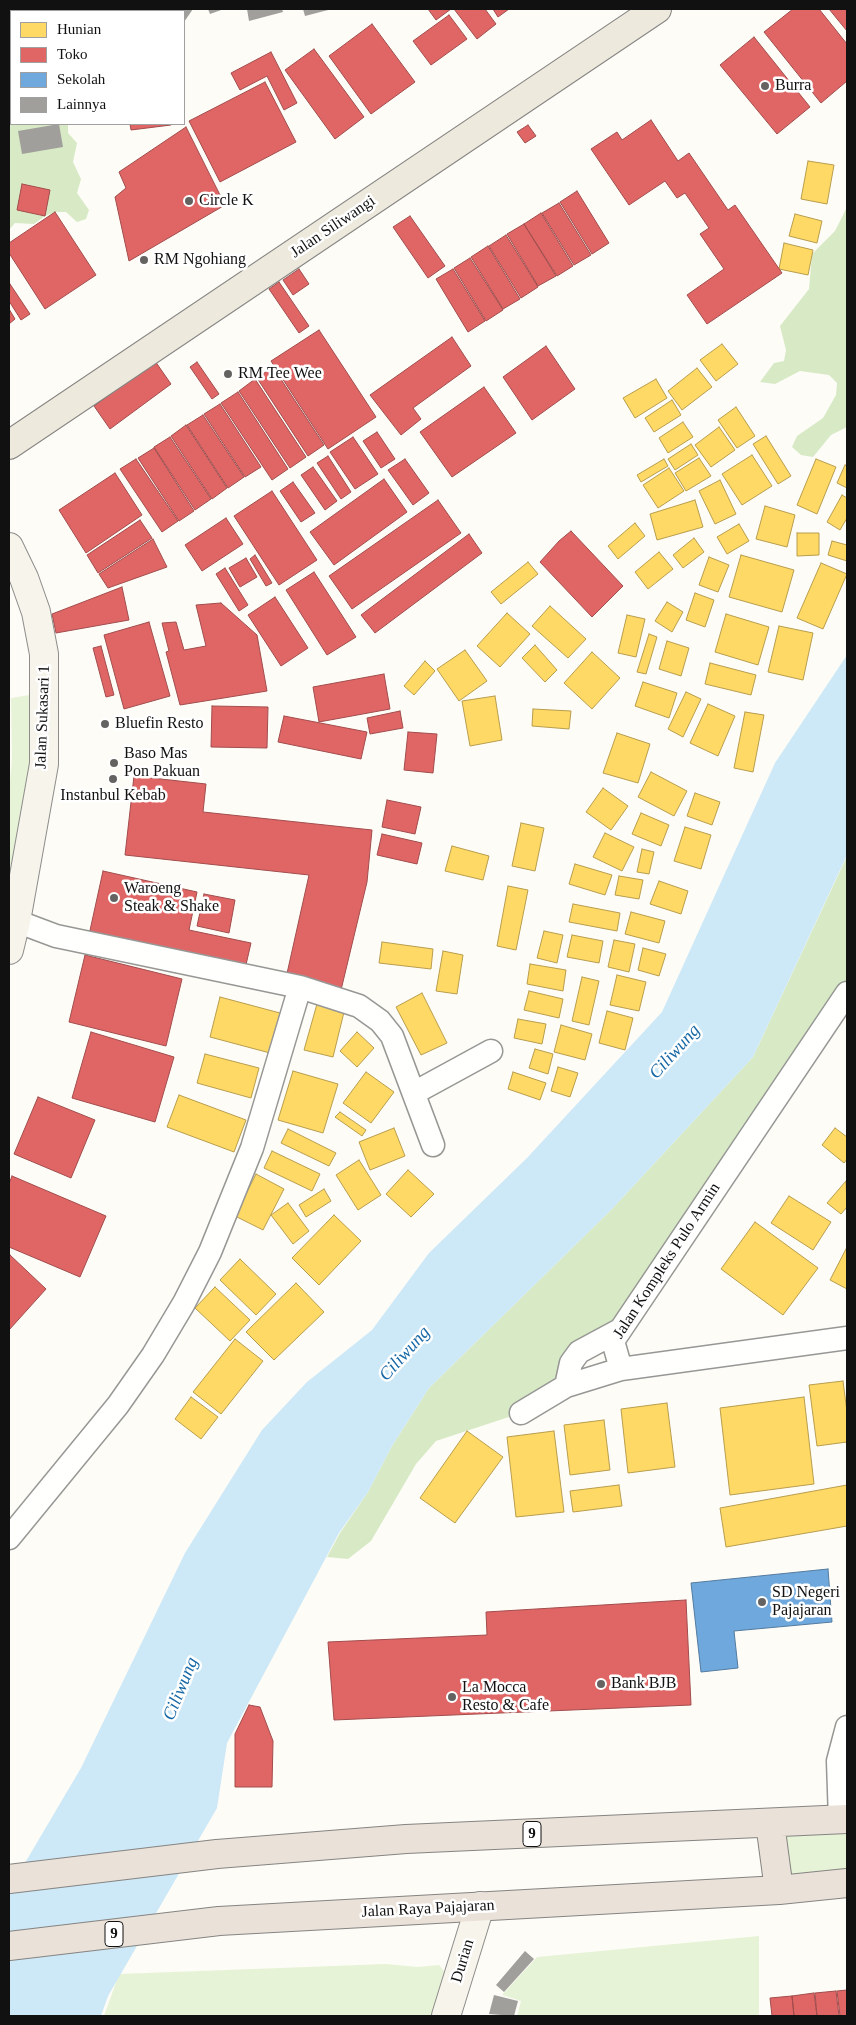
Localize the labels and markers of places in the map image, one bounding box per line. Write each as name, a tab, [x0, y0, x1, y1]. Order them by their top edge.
place label: Burra	[775, 76, 811, 96]
marker: Burra	[759, 80, 771, 92]
place label: Circle K	[199, 191, 254, 211]
marker: Circle K	[183, 195, 195, 207]
place label: RM Ngohiang	[154, 250, 246, 270]
marker: RM Ngohiang	[138, 254, 150, 266]
place label: RM Tee Wee	[238, 364, 322, 384]
marker: RM Tee Wee	[222, 368, 234, 380]
place label: Bluefin Resto	[115, 714, 203, 734]
marker: Bluefin Resto	[99, 718, 111, 730]
place label: Baso Mas Pon Pakuan	[124, 744, 200, 782]
marker: Baso Mas Pon Pakuan	[108, 757, 120, 769]
marker: Instanbul Kebab	[107, 773, 119, 785]
place label: Instanbul Kebab	[60, 786, 166, 806]
place label: Waroeng Steak & Shake	[124, 879, 219, 917]
marker: Waroeng Steak & Shake	[108, 892, 120, 904]
place label: SD Negeri Pajajaran	[772, 1583, 840, 1621]
marker: SD Negeri Pajajaran	[756, 1596, 768, 1608]
place label: Bank BJB	[611, 1674, 676, 1694]
place label: La Mocca Resto & Cafe	[462, 1678, 549, 1716]
marker: Bank BJB	[595, 1678, 607, 1690]
marker: La Mocca Resto & Cafe	[446, 1691, 458, 1703]

